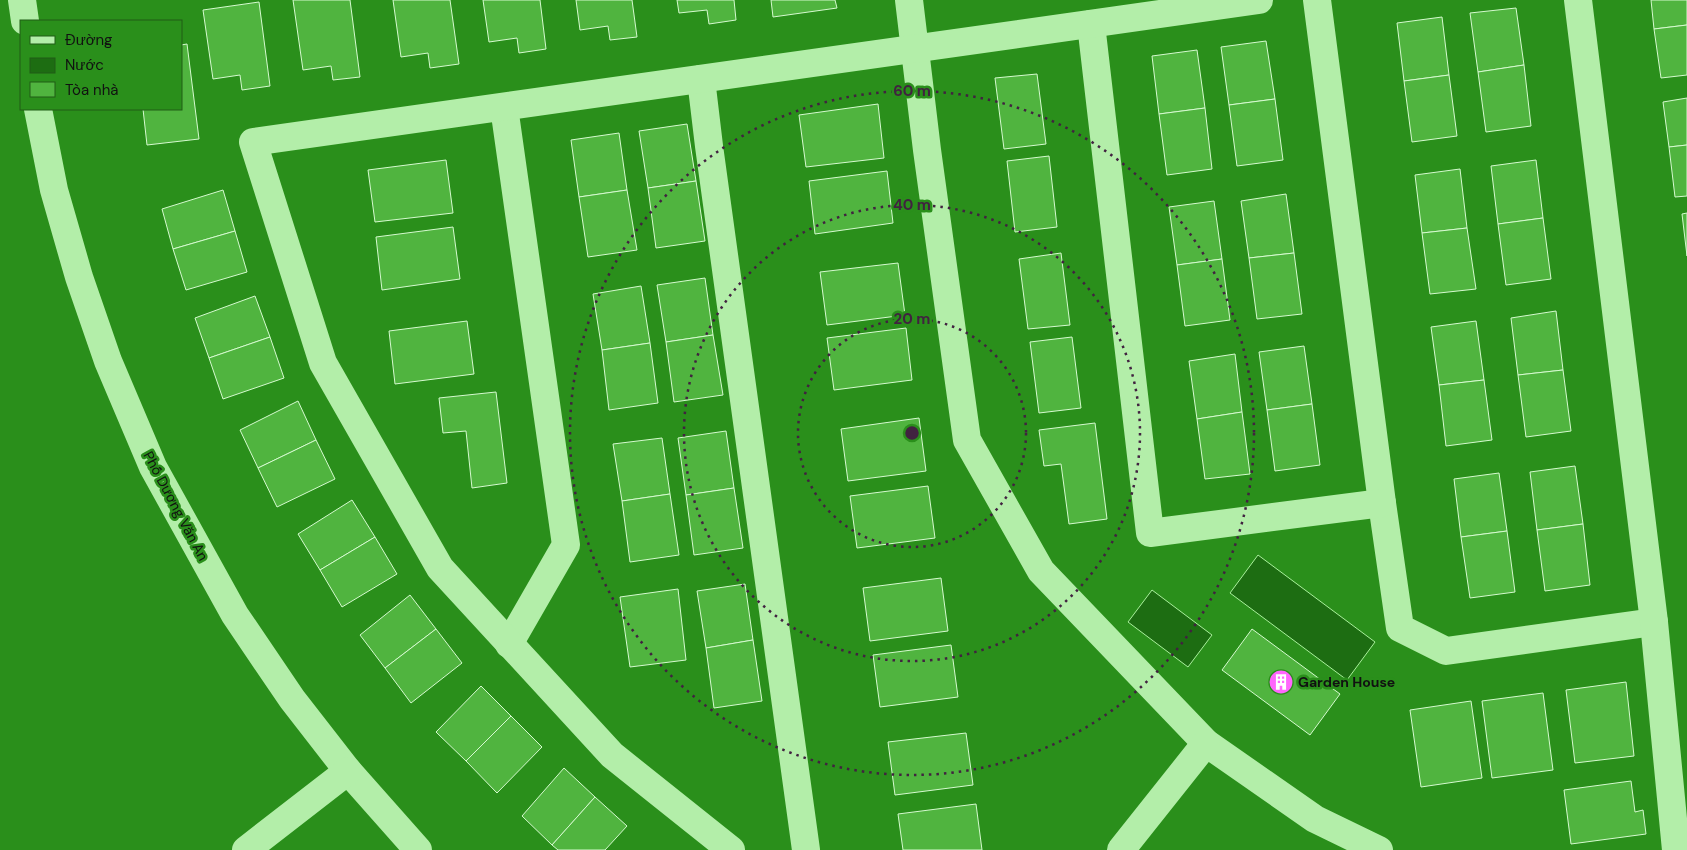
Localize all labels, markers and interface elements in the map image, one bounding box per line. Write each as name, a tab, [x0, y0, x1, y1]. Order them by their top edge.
legend	[20, 20, 182, 110]
text: Đường	[65, 30, 113, 50]
text: Nước	[65, 55, 104, 75]
text: Tòa nhà	[65, 80, 119, 100]
text: 60 m	[893, 81, 931, 101]
text: 40 m	[893, 195, 931, 215]
text: 20 m	[894, 309, 930, 329]
centre of rings	[903, 424, 921, 442]
street label: Phố Dương Văn An	[140, 448, 212, 564]
building icon: Garden House	[1268, 669, 1294, 695]
place label: Garden House	[1298, 673, 1395, 691]

